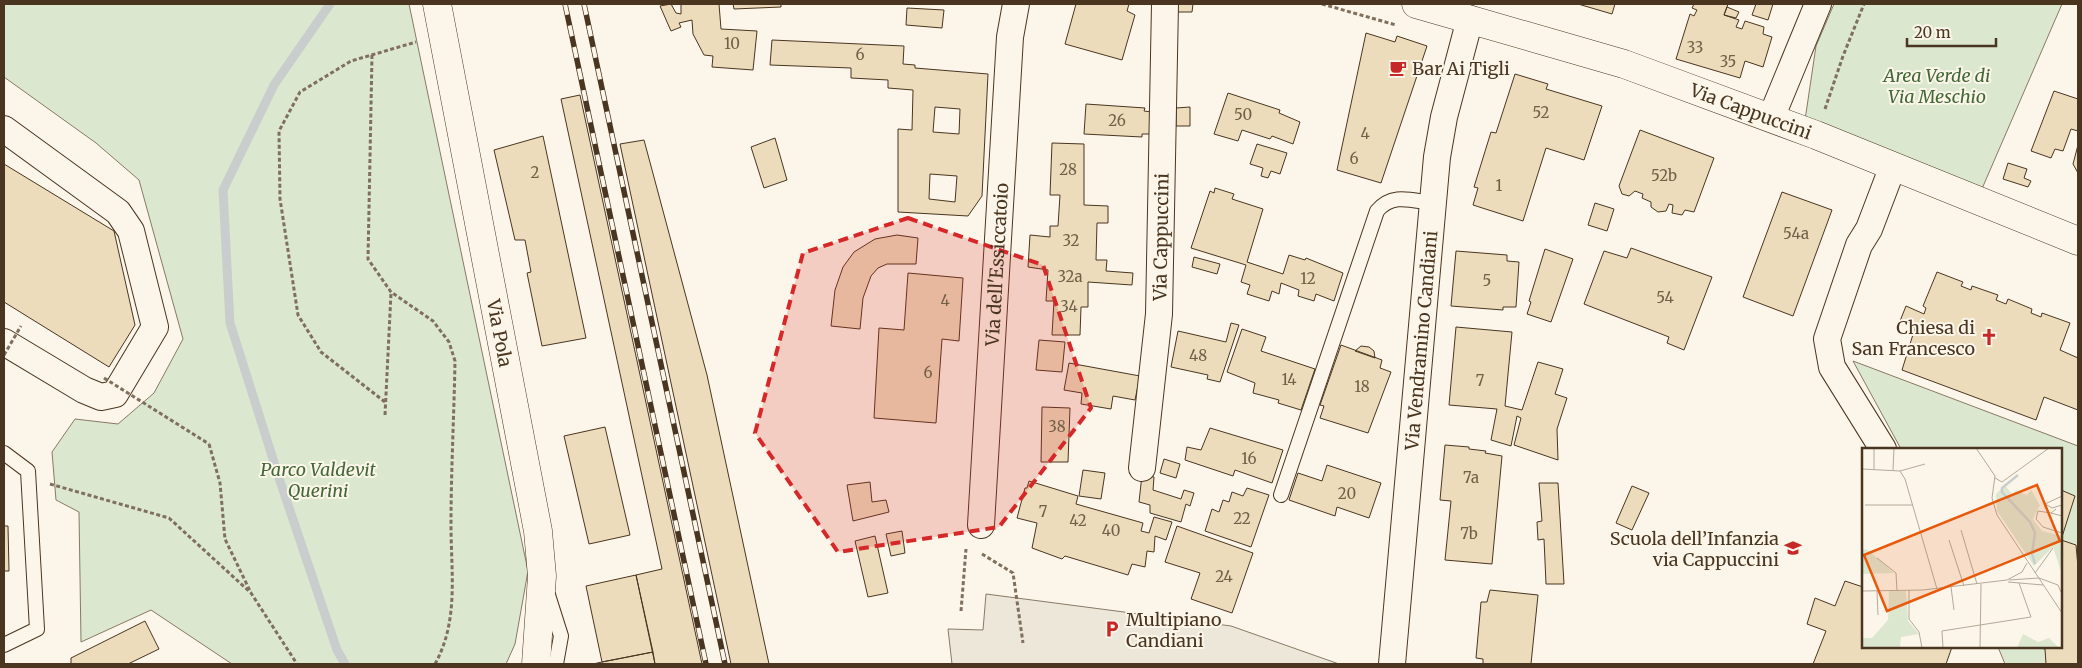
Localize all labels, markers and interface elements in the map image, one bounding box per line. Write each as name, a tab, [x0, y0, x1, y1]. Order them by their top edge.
scale bar	[1907, 15, 1996, 47]
text: 20 m	[1914, 23, 1951, 42]
house number: 10	[724, 34, 740, 53]
house number: 33	[1687, 38, 1703, 57]
house number: 6	[855, 45, 865, 64]
house number: 35	[1720, 52, 1736, 71]
place label: Bar Ai Tigli	[1412, 57, 1510, 80]
cafe icon: Bar Ai Tigli	[1388, 58, 1408, 78]
park label: Area Verde di Via Meschio	[1882, 64, 1990, 108]
street label: Via Cappuccini	[1686, 78, 1815, 144]
house number: 52	[1532, 103, 1550, 122]
house number: 50	[1234, 105, 1252, 124]
house number: 26	[1108, 111, 1126, 130]
house number: 4	[1360, 124, 1370, 143]
house number: 6	[1349, 149, 1359, 168]
house number: 28	[1059, 160, 1077, 179]
house number: 2	[531, 163, 540, 182]
house number: 52b	[1651, 166, 1677, 185]
street label: Via Cappuccini	[1148, 173, 1173, 302]
house number: 1	[1496, 176, 1503, 195]
street label: Via dell'Essiccatoio	[980, 182, 1013, 348]
house number: 54a	[1783, 224, 1809, 243]
street label: Via Vendramino Candiani	[1399, 229, 1442, 452]
house number: 32	[1062, 231, 1080, 250]
house number: 32a	[1057, 267, 1083, 286]
house number: 12	[1300, 269, 1316, 288]
house number: 5	[1483, 271, 1491, 290]
house number: 54	[1656, 288, 1674, 307]
house number: 4	[940, 291, 950, 310]
street label: Via Pola	[482, 296, 518, 369]
house number: 34	[1060, 297, 1078, 316]
place label: Chiesa di San Francesco	[1851, 316, 1975, 360]
church icon: Chiesa di San Francesco	[1979, 327, 1999, 347]
house number: 48	[1189, 346, 1207, 365]
house number: 6	[923, 363, 933, 382]
house number: 14	[1281, 370, 1297, 389]
house number: 7	[1476, 371, 1485, 390]
house number: 18	[1354, 377, 1370, 396]
house number: 38	[1048, 417, 1066, 436]
inset map	[1862, 448, 2062, 648]
house number: 16	[1241, 449, 1257, 468]
park label: Parco Valdevit Querini	[260, 458, 377, 502]
house number: 7a	[1463, 468, 1479, 487]
house number: 20	[1338, 484, 1356, 503]
house number: 7	[1039, 502, 1048, 521]
house number: 22	[1233, 509, 1251, 528]
house number: 42	[1069, 511, 1087, 530]
house number: 40	[1102, 521, 1120, 540]
house number: 7b	[1460, 524, 1478, 543]
place label: Scuola dell’Infanzia via Cappuccini	[1610, 527, 1779, 571]
school or university icon: Scuola dell’Infanzia via Cappuccini	[1783, 538, 1803, 558]
house number: 24	[1215, 567, 1233, 586]
place label: Multipiano Candiani	[1126, 608, 1222, 652]
parking icon: Multipiano Candiani	[1102, 619, 1122, 639]

